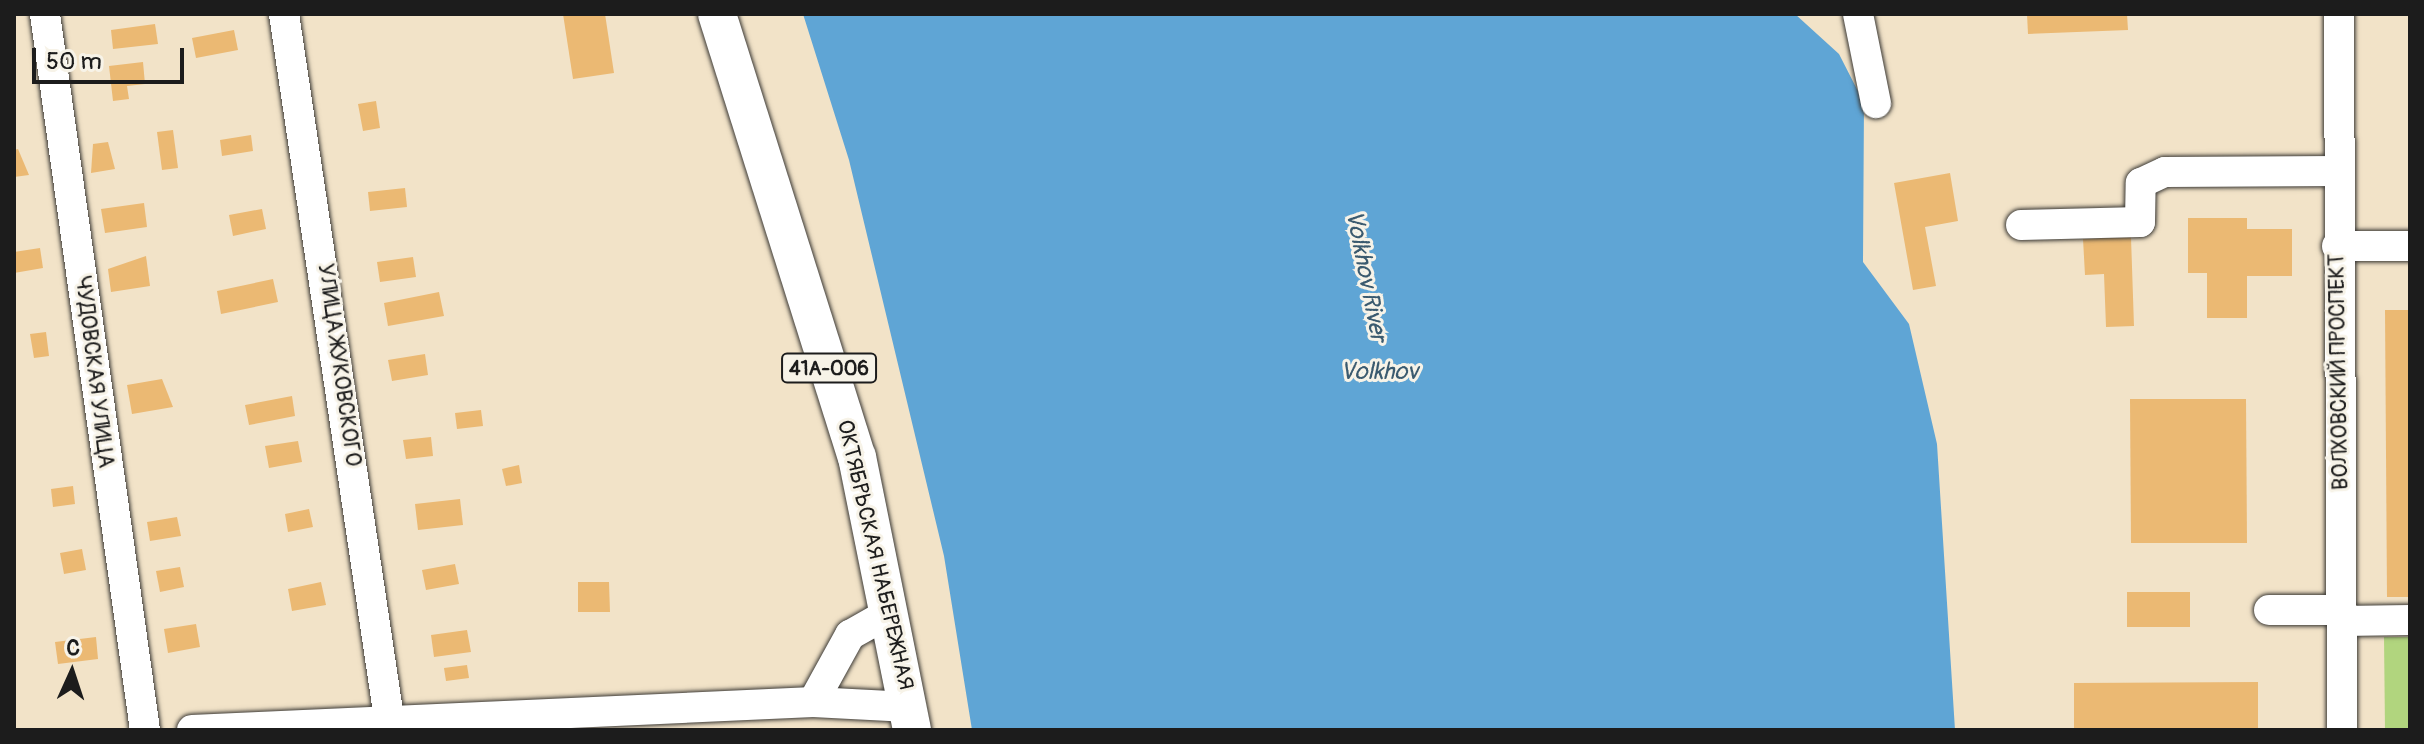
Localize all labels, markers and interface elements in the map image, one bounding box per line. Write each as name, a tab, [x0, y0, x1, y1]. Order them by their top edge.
scale bar	[36, 32, 188, 82]
text: 50 m	[46, 47, 102, 76]
water label: Volkhov River	[1339, 208, 1393, 344]
street label: ВОЛХОВСКИЙ ПРОСПЕКТ	[2324, 254, 2354, 490]
street label: УЛИЦА ЖУКОВСКОГО	[312, 262, 366, 468]
street label: ЧУДОВСКАЯ УЛИЦА	[69, 274, 119, 470]
road number: 41А-006	[781, 352, 877, 384]
water label: Volkhov	[1340, 358, 1418, 386]
street label: ОКТЯБРЬСКАЯ НАБЕРЕЖНАЯ	[831, 417, 919, 693]
north arrow	[32, 632, 112, 712]
text: С	[66, 634, 81, 662]

